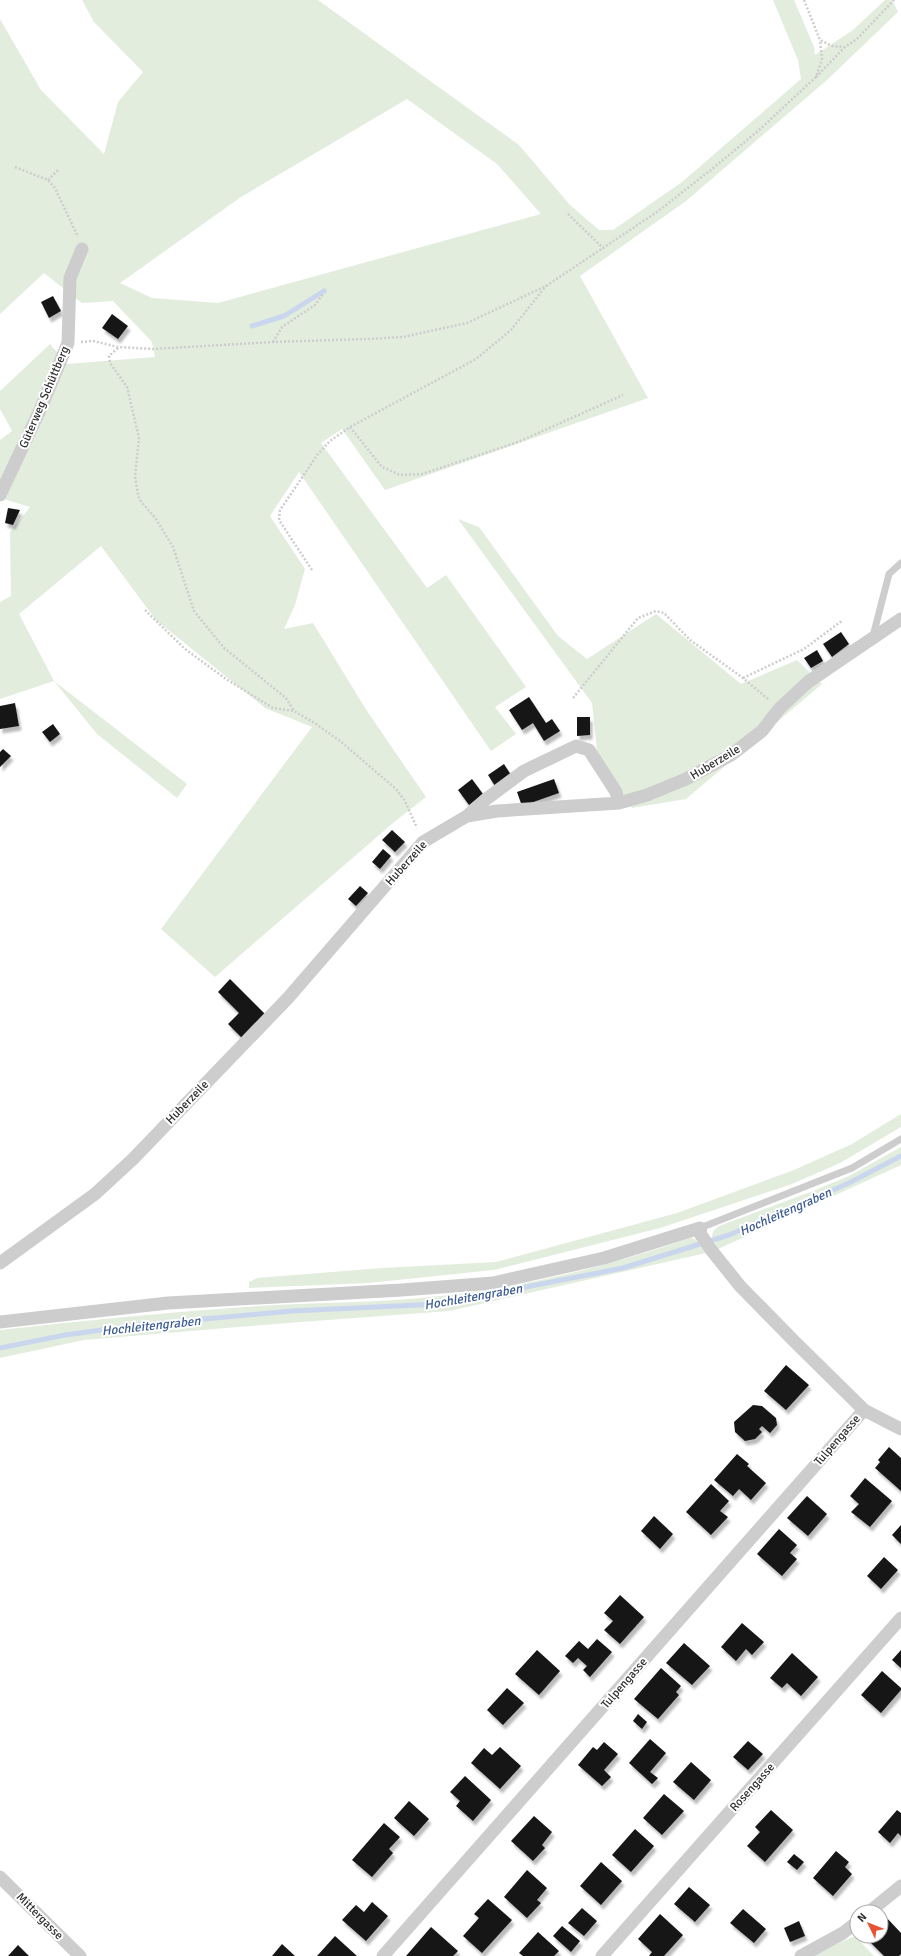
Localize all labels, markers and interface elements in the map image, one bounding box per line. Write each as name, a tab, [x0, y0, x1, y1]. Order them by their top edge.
street label: Güterweg Schüttberg	[16, 344, 73, 450]
street label: Huberzeile	[688, 742, 743, 783]
street label: Huberzeile	[382, 838, 430, 889]
street label: Huberzeile	[163, 1077, 212, 1127]
water label: Hochleitengraben	[737, 1184, 835, 1239]
water label: Hochleitengraben	[423, 1280, 524, 1313]
water label: Hochleitengraben	[101, 1313, 202, 1339]
street label: Tulpengasse	[811, 1412, 864, 1469]
street label: Tulpengasse	[598, 1655, 651, 1712]
street label: Rosengasse	[727, 1760, 778, 1815]
street label: Mittergasse	[13, 1890, 66, 1943]
north arrow	[849, 1904, 889, 1944]
text: N	[855, 1910, 869, 1925]

